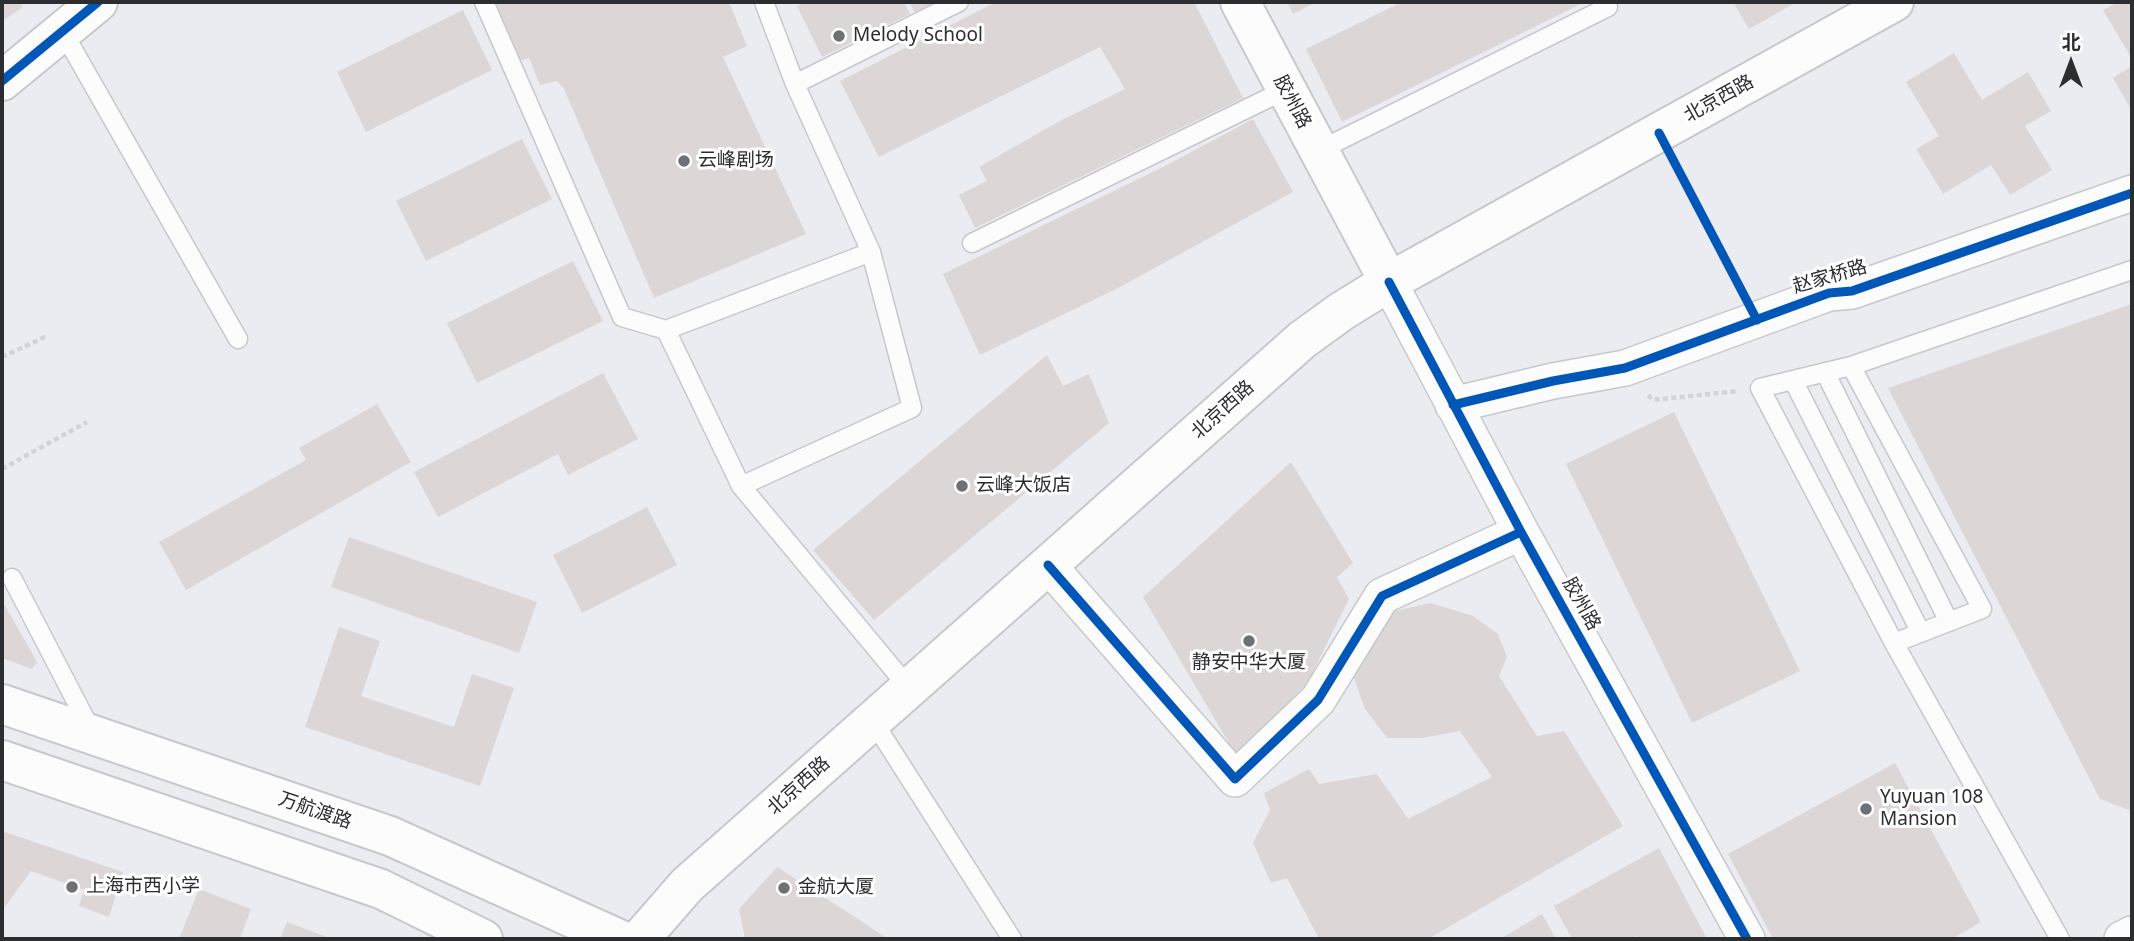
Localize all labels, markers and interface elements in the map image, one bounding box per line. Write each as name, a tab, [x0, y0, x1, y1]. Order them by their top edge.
place label: Melody School	[853, 25, 983, 47]
marker: Melody School	[831, 28, 847, 44]
north arrow	[2036, 28, 2106, 98]
text: 北	[2061, 29, 2081, 55]
street label: 胶州路	[1269, 71, 1315, 133]
street label: 北京西路	[1680, 71, 1758, 127]
place label: 云峰剧场	[698, 150, 774, 172]
marker: 云峰剧场	[676, 153, 692, 169]
street label: 赵家桥路	[1790, 256, 1870, 298]
street label: 北京西路	[1187, 376, 1259, 444]
place label: 云峰大饭店	[976, 475, 1071, 497]
marker: 云峰大饭店	[954, 478, 970, 494]
street label: 胶州路	[1557, 574, 1605, 634]
marker: 静安中华大厦	[1241, 633, 1257, 649]
place label: 静安中华大厦	[1192, 652, 1306, 674]
street label: 北京西路	[763, 752, 835, 820]
place label: Yuyuan 108 Mansion	[1880, 787, 1983, 831]
street label: 万航渡路	[275, 788, 355, 834]
marker: Yuyuan 108 Mansion	[1858, 801, 1874, 817]
place label: 上海市西小学	[86, 876, 200, 898]
place label: 金航大厦	[798, 877, 874, 899]
marker: 上海市西小学	[64, 879, 80, 895]
marker: 金航大厦	[776, 880, 792, 896]

